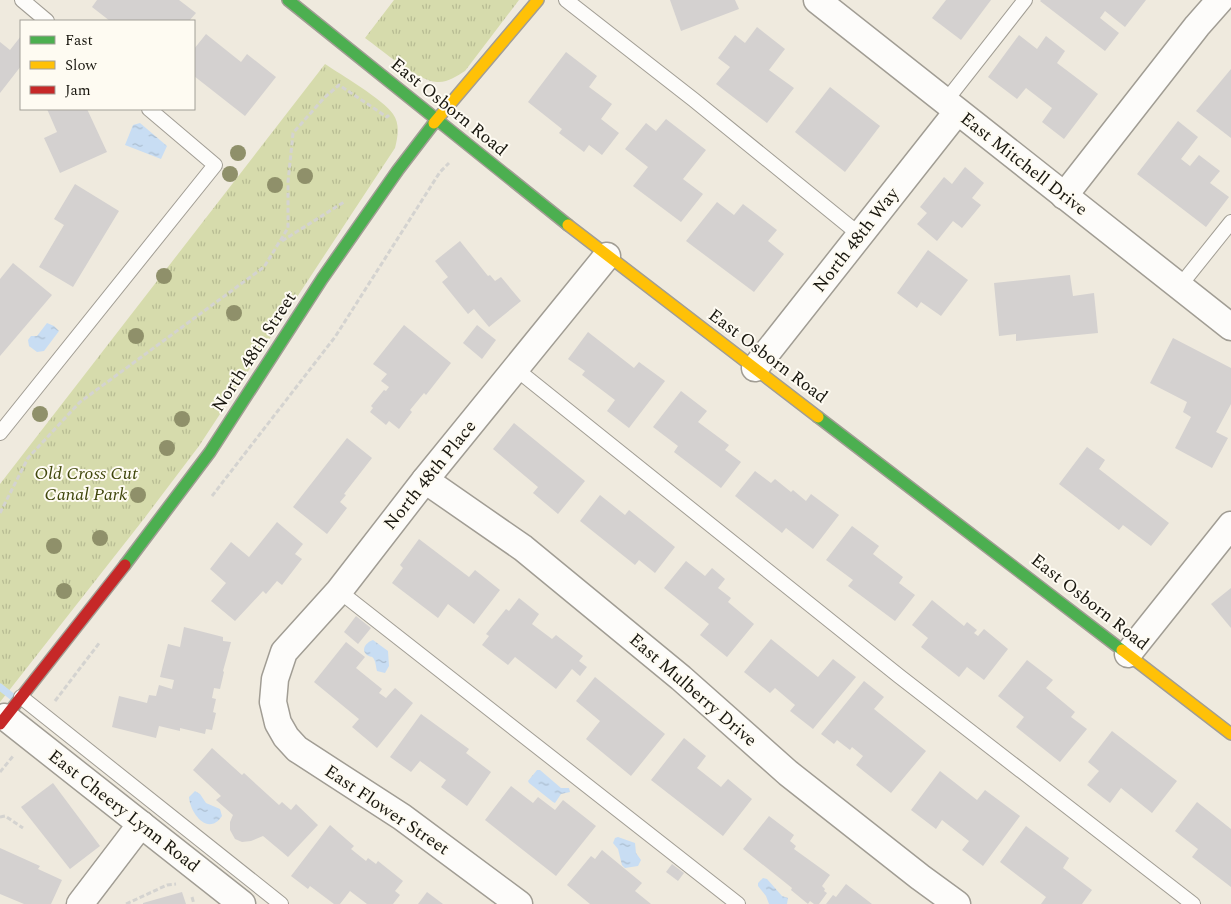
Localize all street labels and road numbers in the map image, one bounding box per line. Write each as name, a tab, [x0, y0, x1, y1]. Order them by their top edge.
street label: East Osborn Road	[385, 51, 513, 163]
street label: East Mitchell Drive	[955, 106, 1093, 222]
street label: North 48th Way	[806, 181, 906, 298]
street label: North 48th Street	[205, 286, 303, 418]
street label: East Osborn Road	[702, 302, 834, 410]
street label: North 48th Place	[377, 414, 483, 536]
street label: East Osborn Road	[1025, 547, 1155, 657]
street label: East Mulberry Drive	[623, 627, 763, 753]
street label: East Cheery Lynn Road	[42, 743, 206, 879]
street label: East Flower Street	[319, 758, 455, 862]

